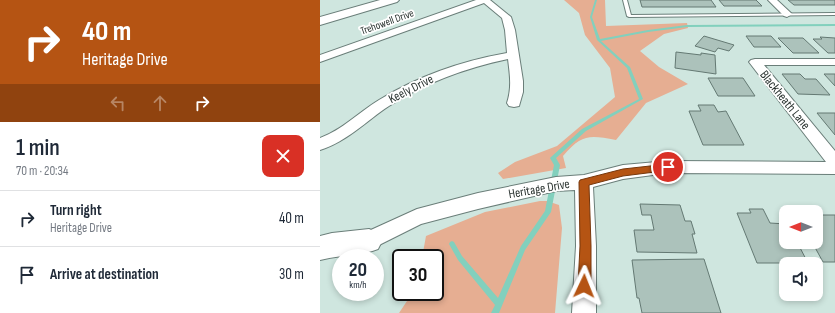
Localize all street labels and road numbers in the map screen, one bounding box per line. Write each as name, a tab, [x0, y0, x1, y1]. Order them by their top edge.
street label: Trehowell Drive	[359, 6, 415, 38]
street label: Blackheath Lane	[756, 67, 814, 133]
street label: Keely Drive	[386, 71, 436, 107]
street label: Heritage Drive	[507, 176, 571, 202]

